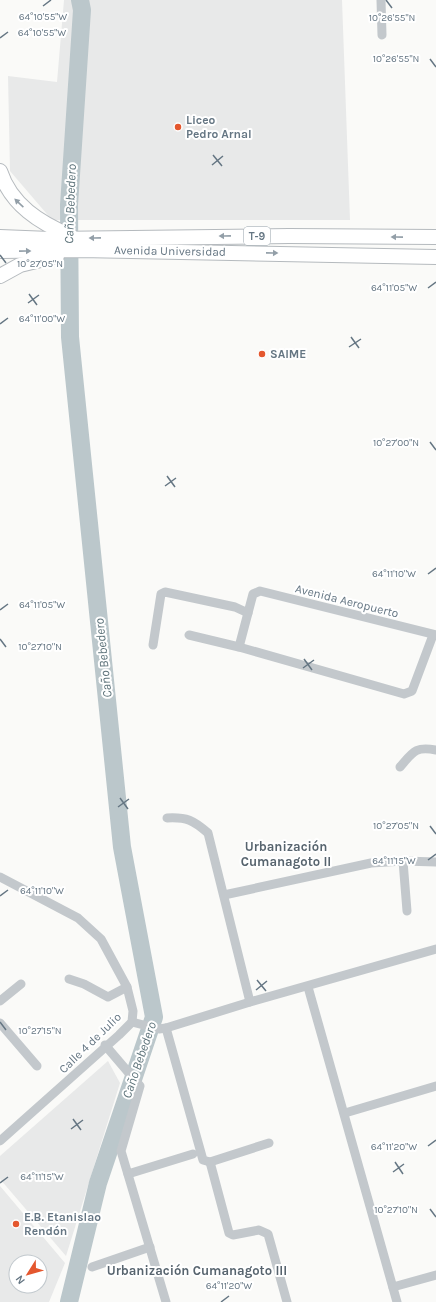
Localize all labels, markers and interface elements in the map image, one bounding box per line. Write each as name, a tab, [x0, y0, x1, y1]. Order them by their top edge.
text: 64°10'55"W	[19, 11, 67, 23]
text: 10°26'55"N	[369, 12, 415, 24]
text: 64°10'55"W	[18, 27, 66, 39]
text: 10°26'55"N	[373, 53, 419, 65]
place label: Liceo Pedro Arnal	[186, 113, 252, 141]
marker: Liceo Pedro Arnal	[173, 122, 183, 132]
water label: Caño Bebedero	[61, 163, 79, 244]
one-way arrow	[14, 198, 24, 207]
road number: T-9	[244, 227, 270, 245]
one-way arrow	[218, 233, 231, 239]
one-way arrow	[391, 233, 403, 240]
one-way arrow	[88, 235, 101, 241]
street label: Avenida Universidad	[114, 243, 226, 259]
one-way arrow	[19, 247, 31, 254]
one-way arrow	[266, 250, 278, 257]
text: 10°27'05"N	[17, 258, 63, 270]
text: 64°11'05"W	[371, 282, 417, 294]
text: 64°11'00"W	[19, 313, 65, 325]
place label: SAIME	[270, 347, 306, 361]
marker: SAIME	[257, 349, 267, 359]
text: 10°27'00"N	[373, 437, 419, 449]
text: 64°11'10"W	[372, 568, 416, 580]
street label: Avenida Aeropuerto	[294, 581, 400, 621]
text: 64°11'05"W	[19, 599, 65, 611]
water label: Caño Bebedero	[91, 617, 115, 699]
text: 10°27'10"N	[18, 641, 62, 653]
text: 10°27'05"N	[373, 820, 419, 832]
district label: Urbanización Cumanagoto II	[241, 839, 331, 869]
text: 64°11'15"W	[372, 855, 416, 867]
text: 64°11'10"W	[20, 885, 64, 897]
street label: Calle 4 de Julio	[56, 1010, 124, 1076]
water label: Caño Bebedero	[119, 1019, 159, 1100]
text: 10°27'15"N	[18, 1025, 62, 1037]
text: 64°11'20"W	[371, 1141, 417, 1153]
text: 64°11'15"W	[20, 1171, 64, 1183]
text: 10°27'10"N	[374, 1204, 418, 1216]
place label: E.B. Etanislao Rendón	[24, 1210, 101, 1238]
marker: E.B. Etanislao Rendón	[11, 1219, 21, 1229]
north arrow	[8, 1254, 48, 1294]
district label: Urbanización Cumanagoto III	[107, 1263, 287, 1278]
text: N	[13, 1273, 28, 1287]
text: 64°11'20"W	[206, 1280, 252, 1292]

